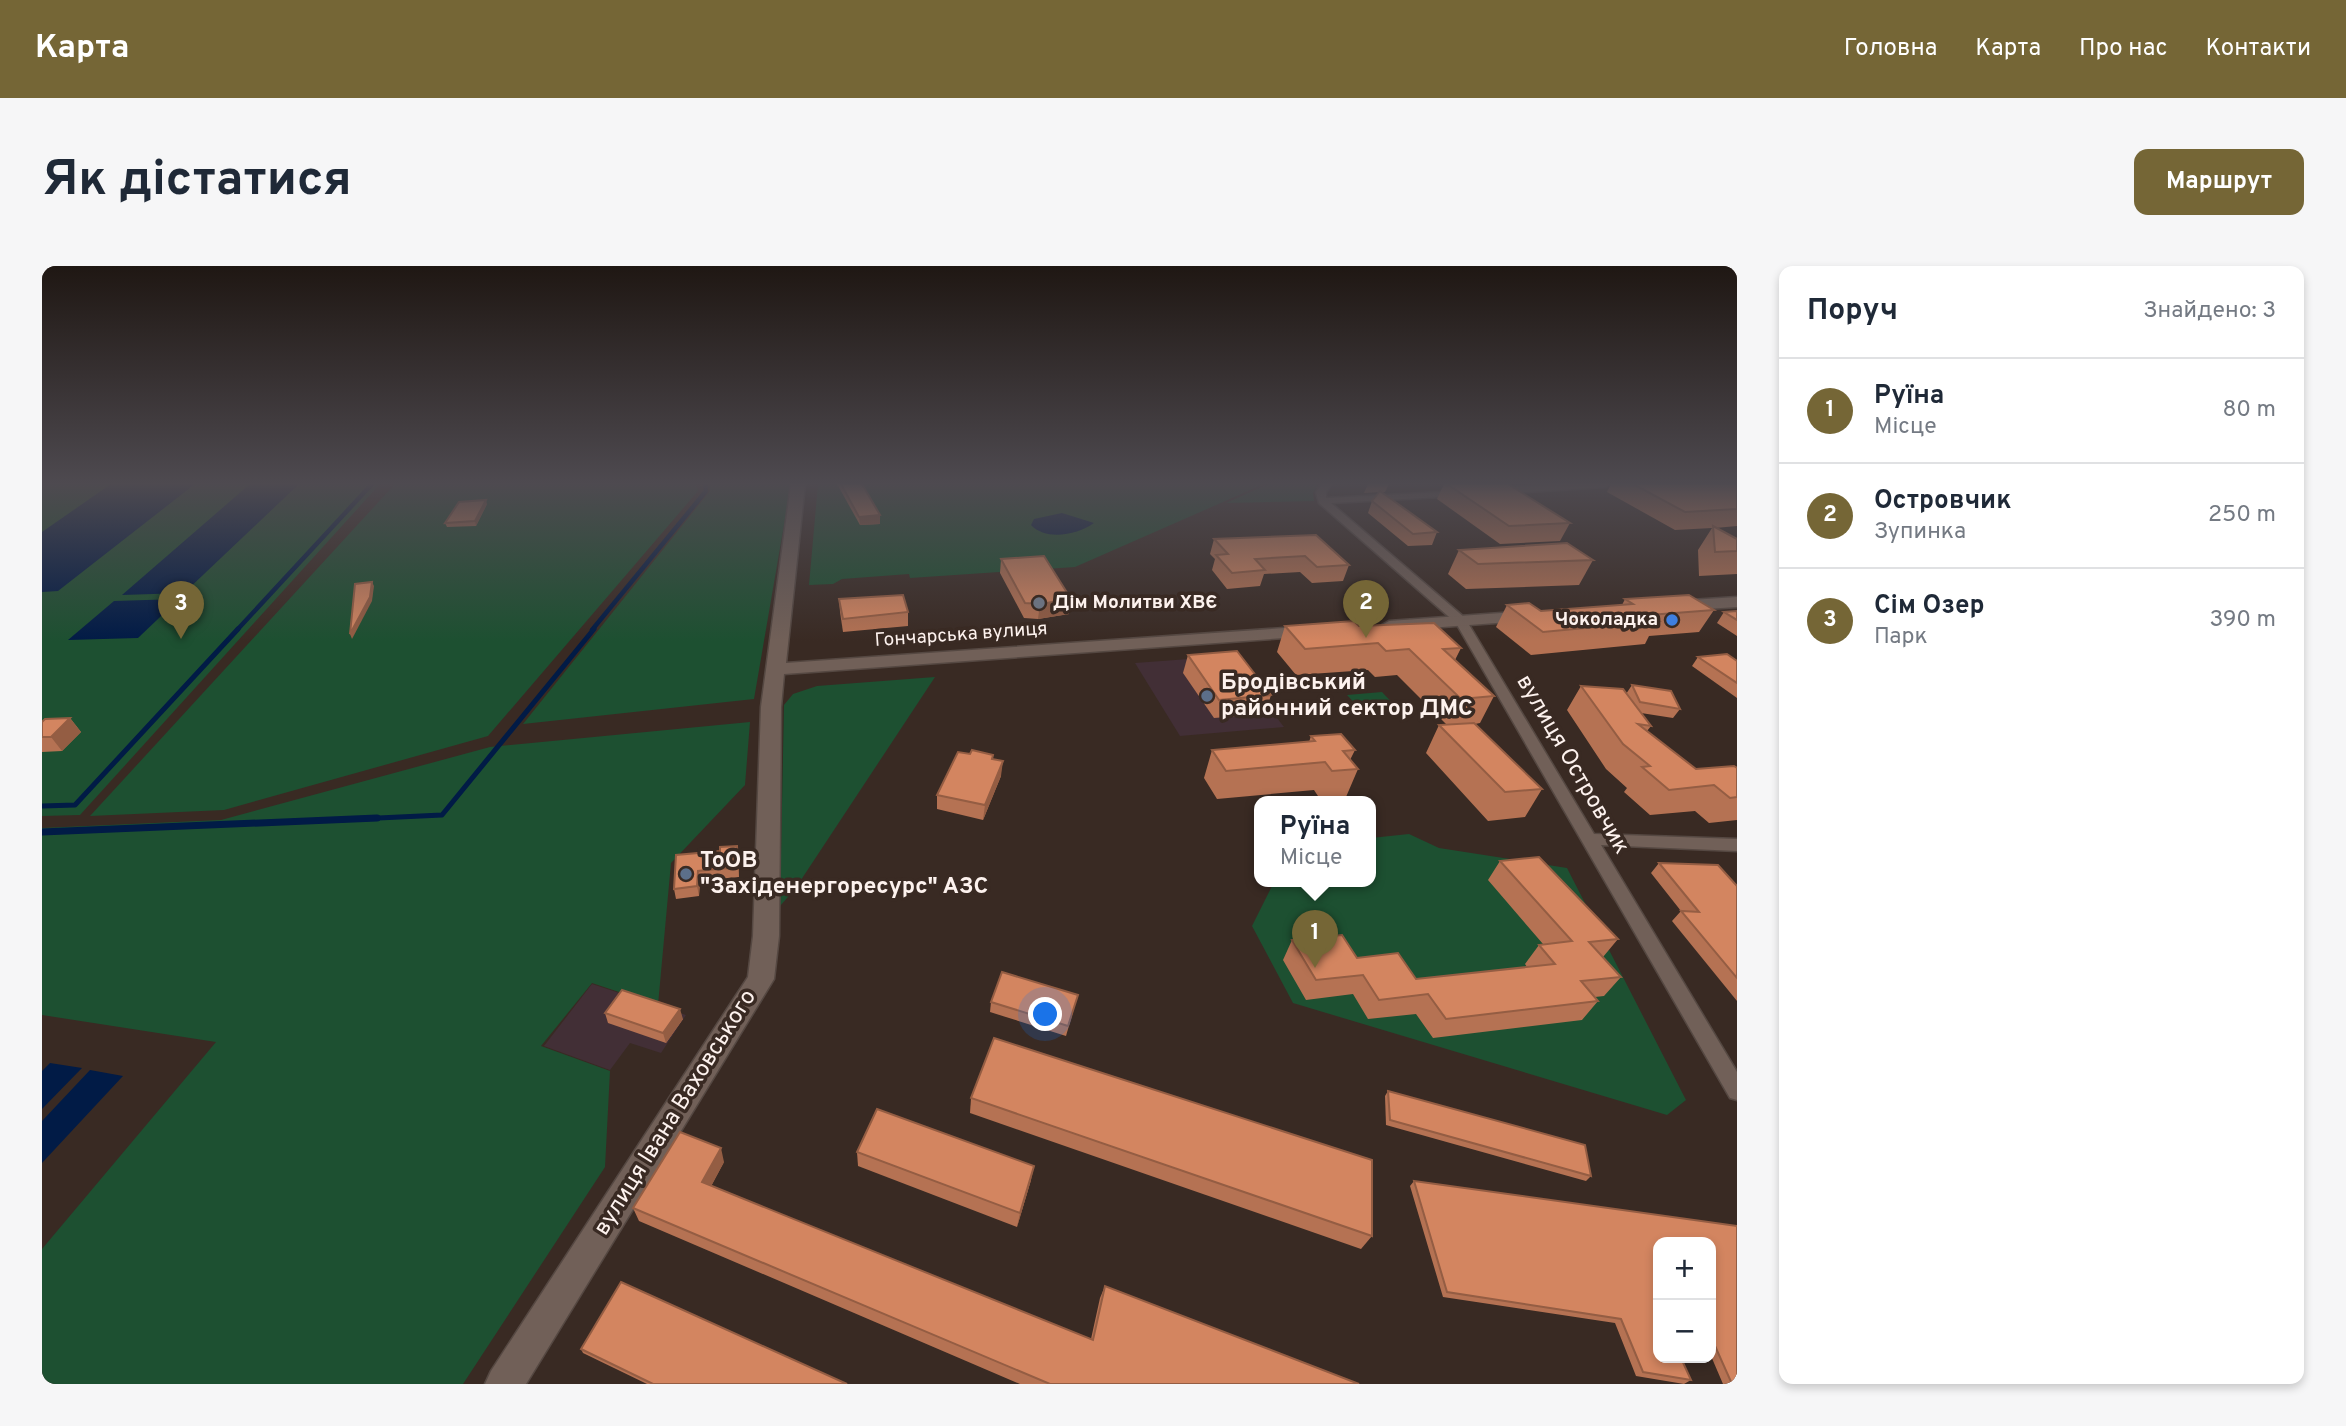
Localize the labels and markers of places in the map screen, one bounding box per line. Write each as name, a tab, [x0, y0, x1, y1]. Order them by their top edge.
pin: 2	[1343, 580, 1389, 638]
pin: 3	[158, 581, 204, 639]
place label: Дім Молитви ХВЄ	[1053, 591, 1217, 615]
marker: Дім Молитви ХВЄ	[1031, 595, 1047, 611]
place label: Чоколадка	[1555, 608, 1658, 632]
marker: Чоколадка	[1664, 612, 1680, 628]
place label: Бродівський районний сектор ДМС	[1221, 669, 1473, 724]
marker: Бродівський районний сектор ДМС	[1199, 688, 1215, 704]
place label: ТоОВ "Західенергоресурс" АЗС	[700, 847, 988, 902]
marker: ТоОВ "Західенергоресурс" АЗС	[678, 866, 694, 882]
pin: 1	[1292, 910, 1338, 968]

